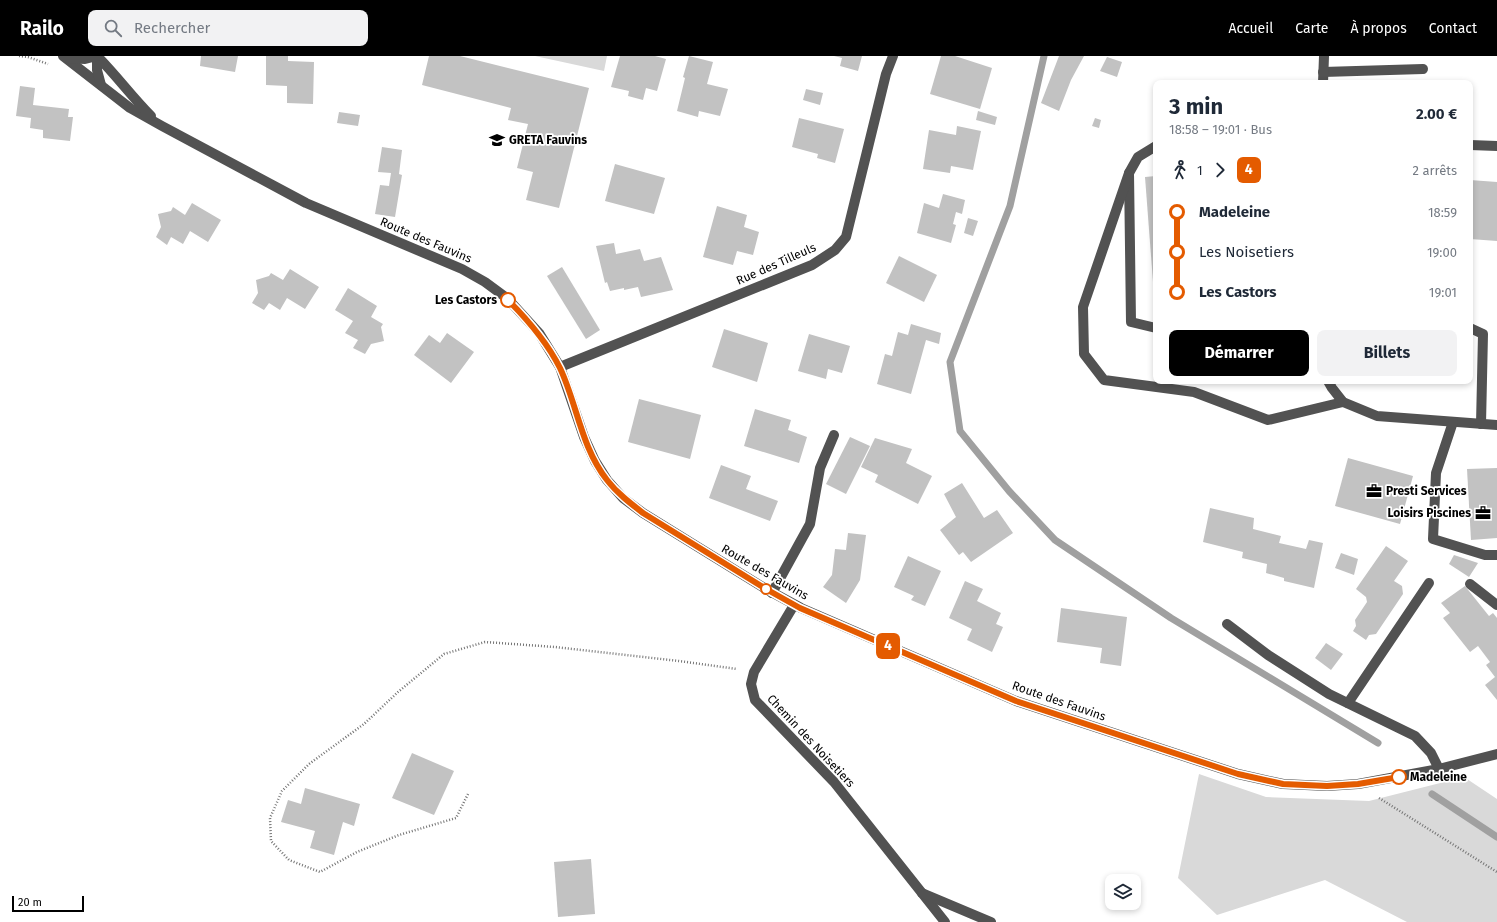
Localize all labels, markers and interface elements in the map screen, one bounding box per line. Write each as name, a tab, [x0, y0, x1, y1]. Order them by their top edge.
search box	[88, 10, 368, 46]
text: Railo	[20, 17, 64, 40]
icon: search	[102, 17, 124, 39]
text: Rechercher	[134, 19, 210, 37]
text: Accueil	[1228, 20, 1273, 37]
text: Carte	[1295, 20, 1328, 37]
text: À propos	[1350, 20, 1407, 37]
text: Contact	[1429, 20, 1477, 37]
text: 3 min	[1169, 93, 1223, 120]
text: 2.00 €	[1416, 105, 1457, 123]
text: 18:58 – 19:01 · Bus	[1169, 122, 1272, 137]
school or university icon: GRETA Fauvins	[488, 131, 506, 149]
place label: GRETA Fauvins	[509, 133, 587, 147]
icon: walk	[1169, 159, 1191, 181]
icon: forward	[1209, 159, 1231, 181]
text: 4	[1245, 161, 1253, 178]
text: 1	[1197, 163, 1203, 178]
text: 2 arrêts	[1413, 163, 1457, 178]
text: Madeleine	[1199, 203, 1270, 221]
text: 18:59	[1428, 205, 1457, 220]
street label: Route des Fauvins	[378, 214, 474, 266]
street label: Rue des Tilleuls	[734, 240, 818, 288]
text: Les Noisetiers	[1199, 243, 1294, 261]
text: 19:00	[1427, 245, 1457, 260]
text: Les Castors	[1199, 283, 1277, 301]
text: 19:01	[1429, 285, 1457, 300]
marker: Les Castors	[500, 292, 516, 308]
place label: Les Castors	[435, 293, 497, 307]
button: Démarrer	[1169, 330, 1309, 376]
button: Billets	[1317, 330, 1457, 376]
office icon: Presti Services	[1365, 482, 1383, 500]
place label: Presti Services	[1386, 484, 1467, 498]
office icon: Loisirs Piscines	[1474, 504, 1492, 522]
place label: Loisirs Piscines	[1387, 506, 1471, 520]
street label: Route des Fauvins	[719, 541, 811, 603]
unlabelled marker	[760, 583, 772, 595]
line badge: 4	[875, 633, 901, 659]
text: 4	[884, 637, 892, 654]
street label: Route des Fauvins	[1010, 678, 1108, 724]
street label: Chemin des Noisetiers	[764, 692, 858, 791]
marker: Madeleine	[1391, 769, 1407, 785]
place label: Madeleine	[1410, 770, 1467, 784]
map controls	[1105, 874, 1141, 910]
button: layers	[1105, 874, 1141, 910]
scale bar	[12, 894, 84, 913]
text: 20 m	[18, 896, 42, 909]

